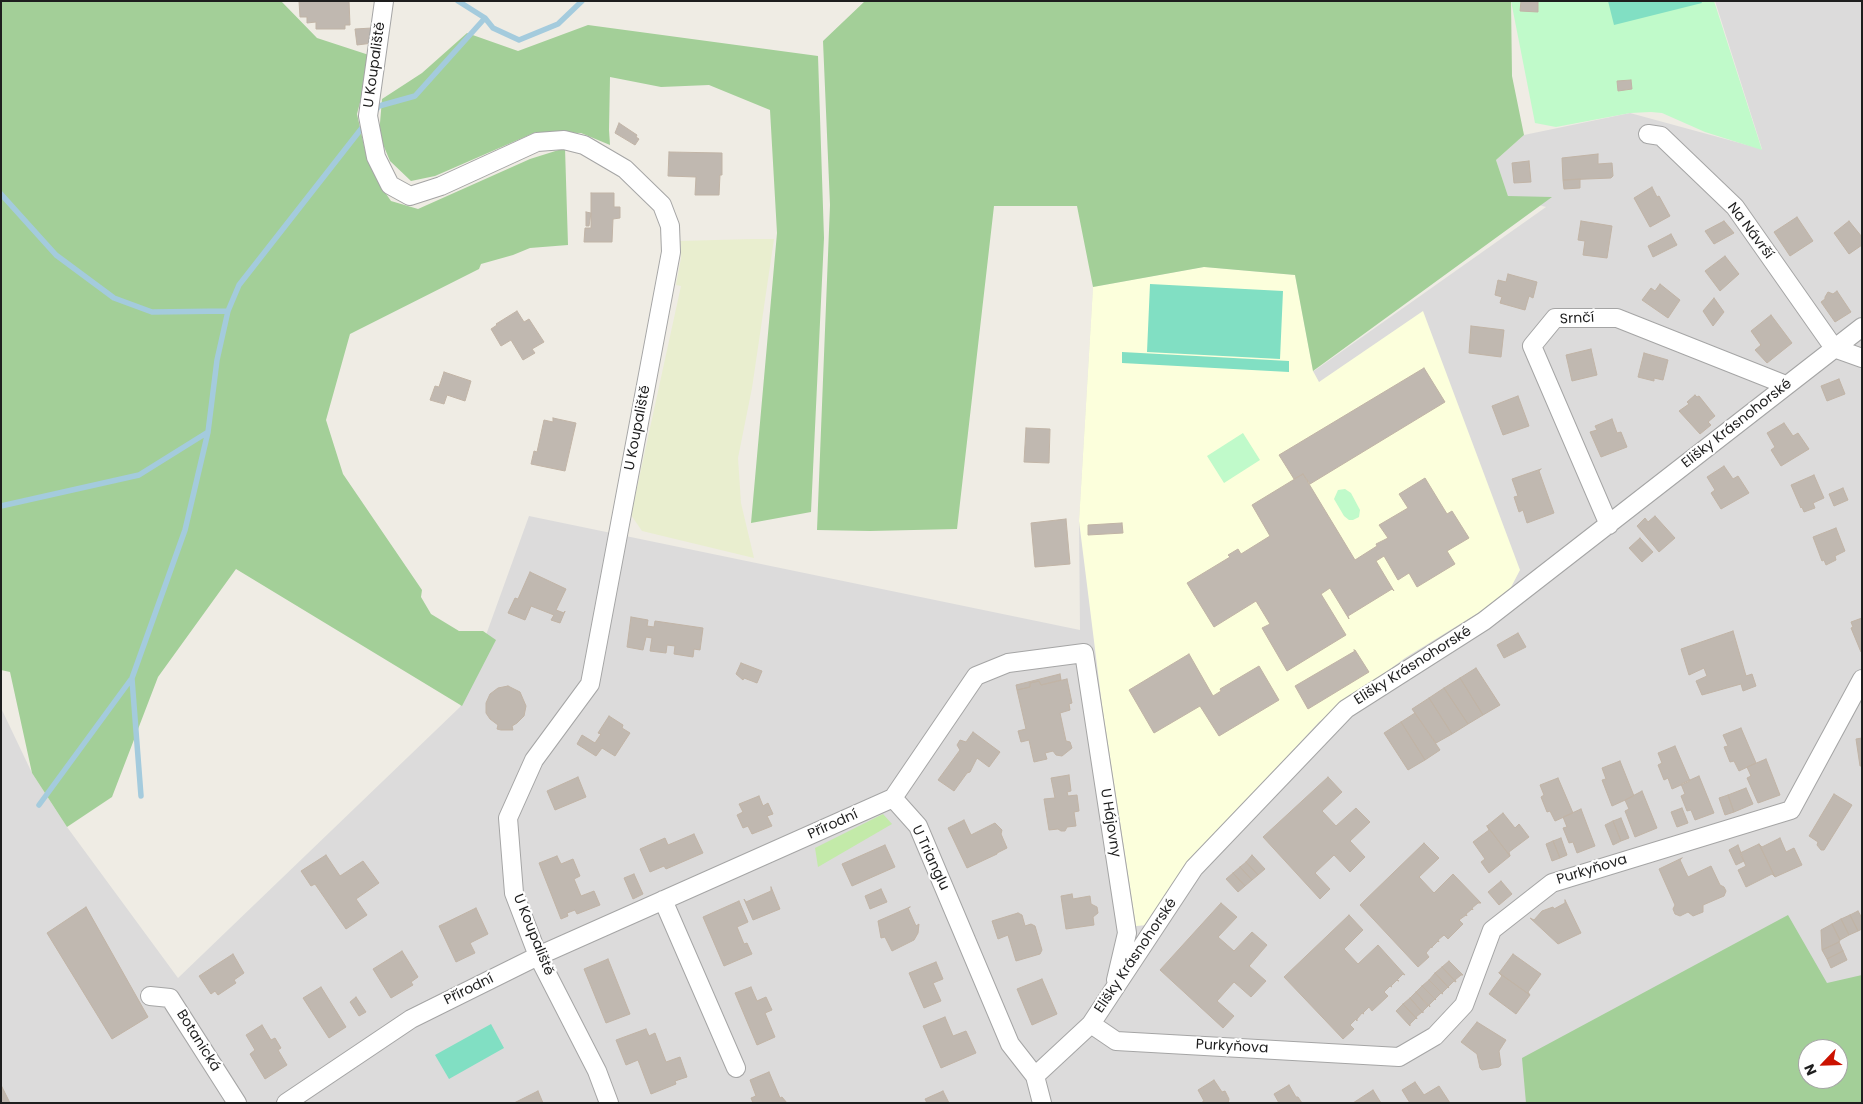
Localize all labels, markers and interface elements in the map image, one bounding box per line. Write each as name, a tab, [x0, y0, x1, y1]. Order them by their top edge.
street label: U Koupaliště	[361, 21, 389, 109]
street label: Na Návrší	[1723, 200, 1777, 262]
street label: Srnčí	[1559, 310, 1595, 328]
street label: Elišky Krásnohorské	[1679, 376, 1795, 472]
street label: U Koupaliště	[622, 384, 654, 472]
street label: Elišky Krásnohorské	[1351, 623, 1475, 709]
street label: U Hájovny	[1096, 787, 1124, 859]
street label: Přírodní	[805, 807, 861, 843]
street label: U Trianglu	[908, 823, 952, 893]
street label: Purkyňova	[1555, 851, 1629, 889]
street label: U Koupaliště	[509, 892, 557, 978]
street label: Elišky Krásnohorské	[1091, 895, 1181, 1017]
street label: Přírodní	[442, 971, 496, 1009]
street label: Botanická	[172, 1007, 224, 1075]
street label: Purkyňova	[1195, 1037, 1269, 1057]
north arrow	[1798, 1039, 1848, 1089]
text: N	[1799, 1061, 1821, 1079]

